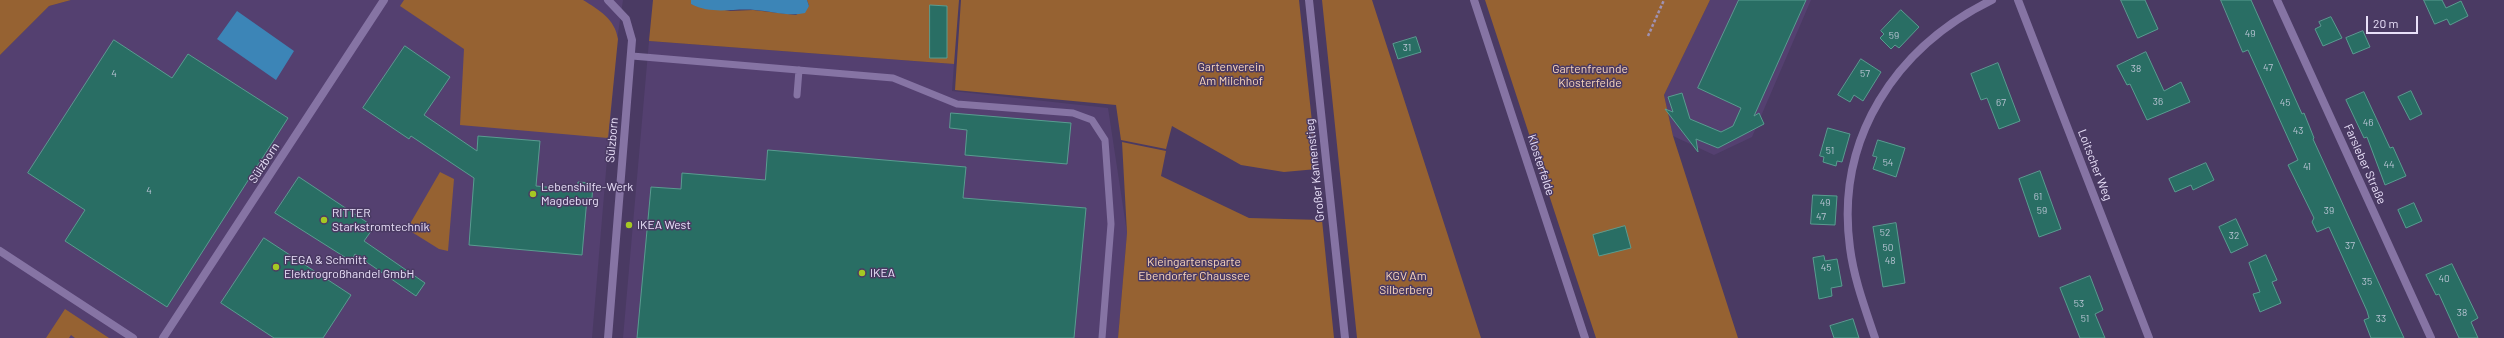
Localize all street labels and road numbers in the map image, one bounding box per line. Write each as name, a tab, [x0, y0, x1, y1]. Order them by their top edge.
street label: Sülzborn	[603, 117, 621, 163]
street label: Großer Kannenstieg	[1302, 118, 1328, 222]
street label: Farsleber Straße	[2341, 122, 2389, 206]
street label: Loitscher Weg	[2075, 127, 2115, 203]
street label: Klosterfelde	[1524, 133, 1558, 197]
street label: Sülzborn	[246, 140, 282, 186]

